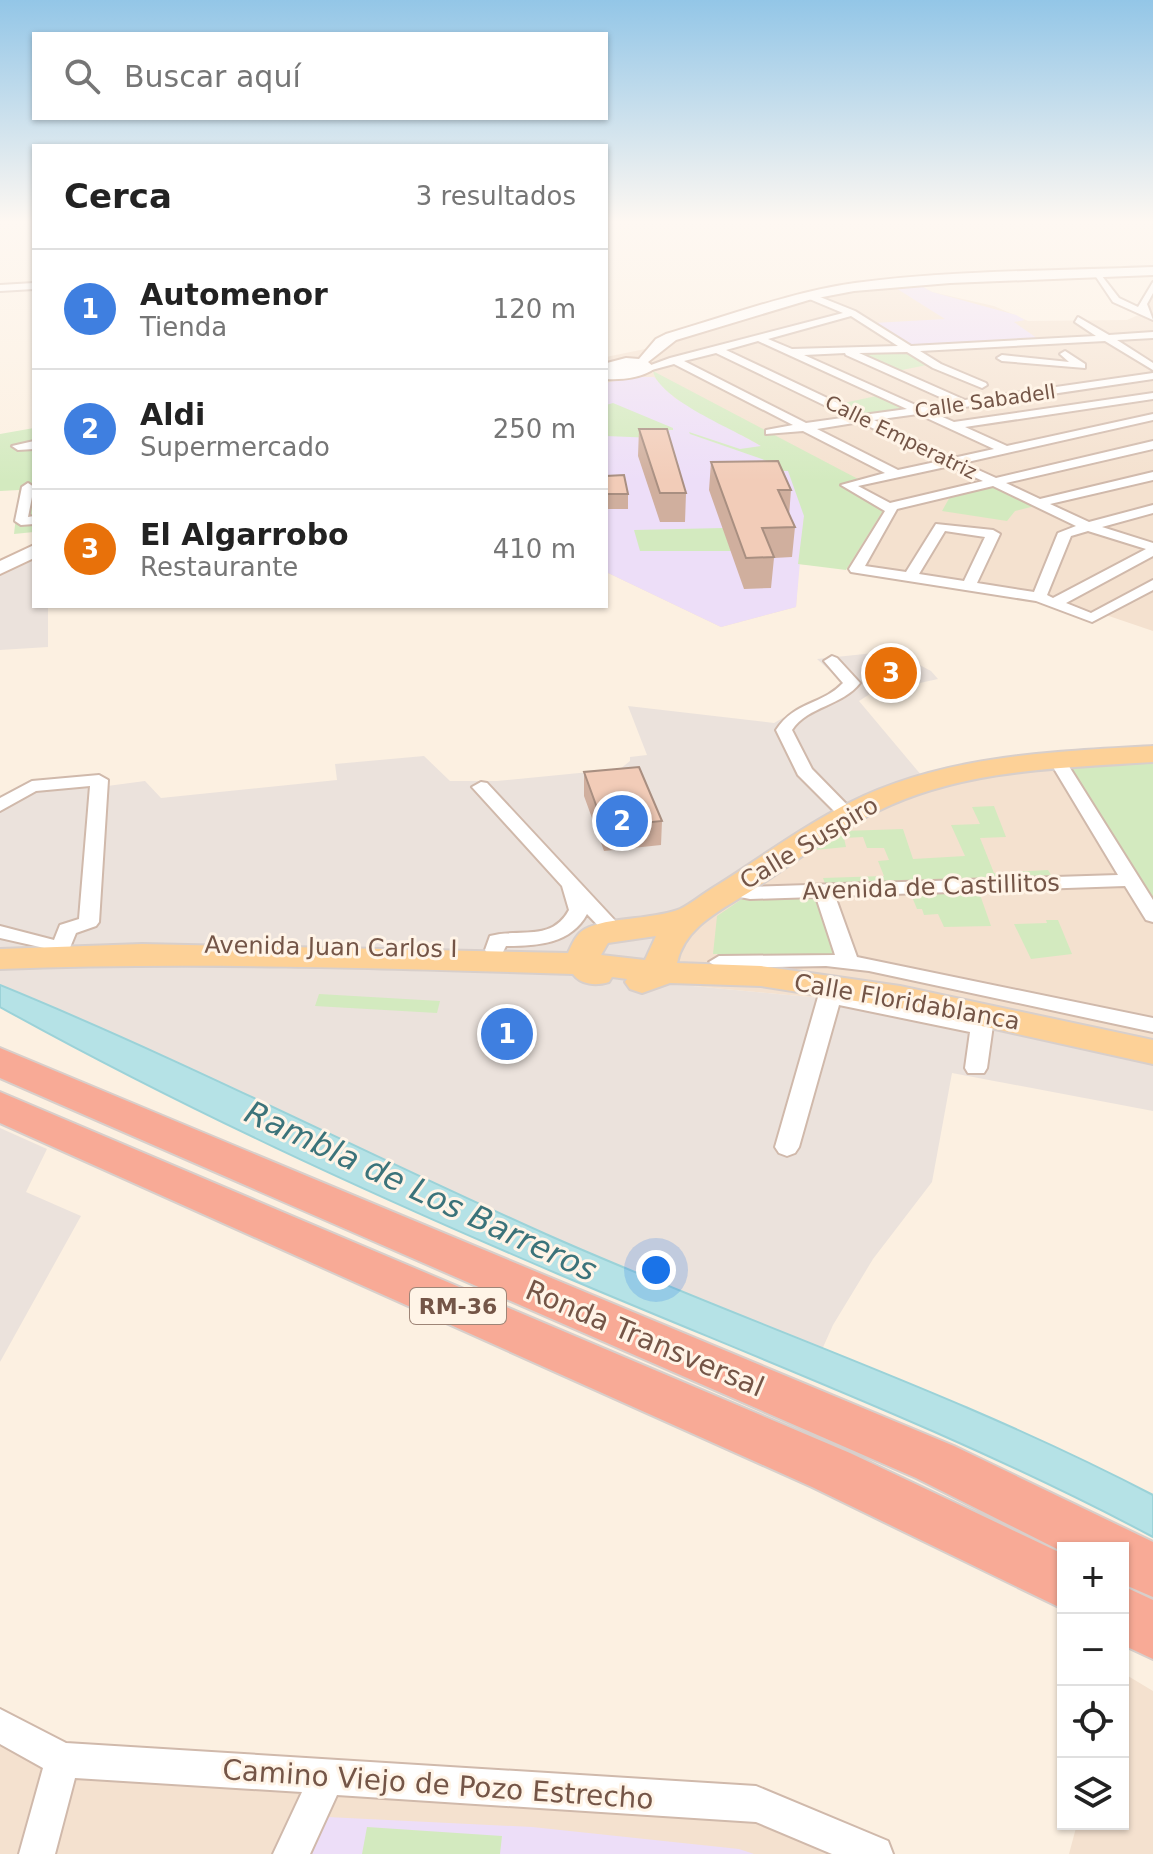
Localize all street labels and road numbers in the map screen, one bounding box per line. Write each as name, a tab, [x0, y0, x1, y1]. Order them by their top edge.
street label: Calle Sabadell	[913, 379, 1057, 423]
street label: Calle Emperatriz	[821, 390, 981, 484]
street label: Calle Suspiro	[735, 791, 883, 895]
street label: Avenida de Castillitos	[802, 869, 1060, 905]
street label: Avenida Juan Carlos I	[204, 931, 458, 963]
street label: Calle Floridablanca	[792, 968, 1022, 1036]
street label: Ronda Transversal	[521, 1273, 769, 1404]
road number: RM-36	[410, 1288, 506, 1324]
street label: Camino Viejo de Pozo Estrecho	[221, 1753, 655, 1816]

